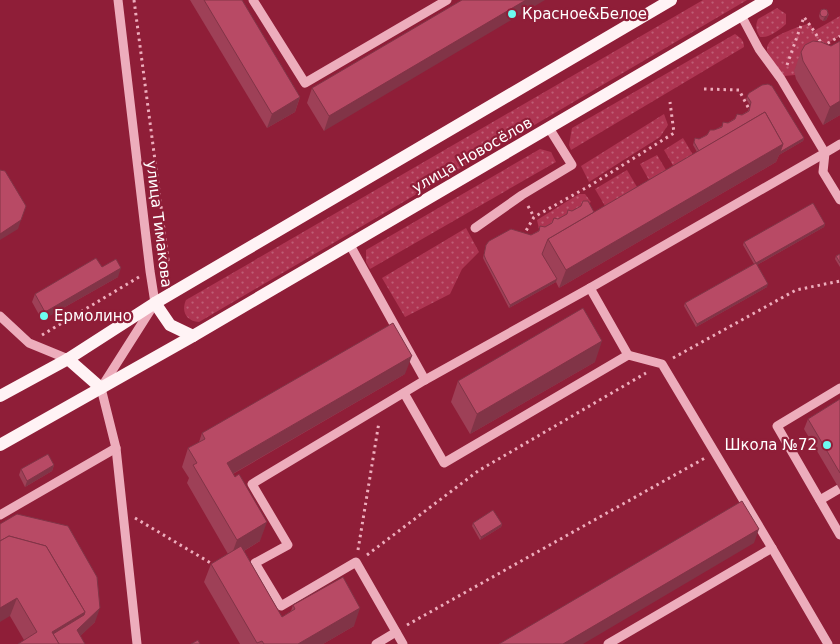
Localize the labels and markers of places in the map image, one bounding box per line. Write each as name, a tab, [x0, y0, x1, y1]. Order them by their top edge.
place label: Красное&Белое	[522, 5, 647, 23]
marker: Красное&Белое	[506, 8, 518, 20]
place label: Ермолино	[54, 307, 132, 325]
marker: Ермолино	[38, 310, 50, 322]
place label: Школа №72	[724, 436, 817, 454]
marker: Школа №72	[821, 439, 833, 451]

